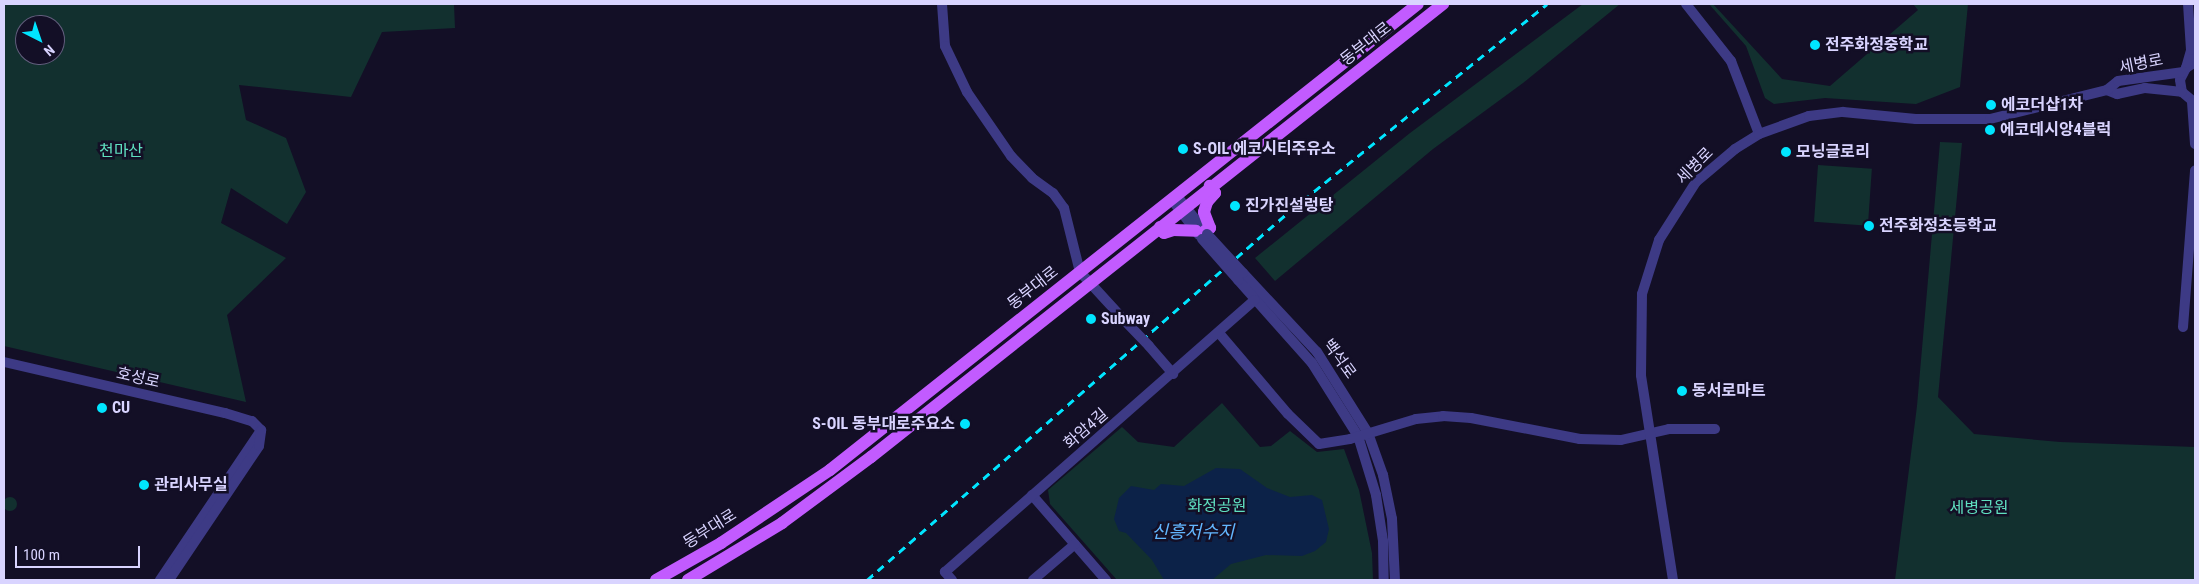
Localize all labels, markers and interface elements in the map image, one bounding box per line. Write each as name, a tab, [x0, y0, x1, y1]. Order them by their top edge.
north arrow	[15, 15, 65, 65]
street label: 동부대로	[1337, 18, 1395, 70]
place label: 전주화정중학교	[1825, 35, 1928, 55]
marker: 전주화정중학교	[1809, 39, 1821, 51]
text: N	[41, 42, 58, 59]
street label: 세병로	[2117, 50, 2165, 78]
place label: 에코더샵1차	[2001, 95, 2083, 115]
marker: 에코더샵1차	[1985, 99, 1997, 111]
place label: 에코데시앙4블럭	[2000, 120, 2111, 140]
marker: 에코데시앙4블럭	[1984, 124, 1996, 136]
place label: S-OIL 에코시티주유소	[1193, 139, 1336, 159]
park label: 천마산	[99, 141, 143, 161]
place label: 모닝글로리	[1796, 142, 1870, 162]
marker: S-OIL 에코시티주유소	[1177, 143, 1189, 155]
street label: 세병로	[1673, 144, 1717, 188]
marker: 모닝글로리	[1780, 146, 1792, 158]
place label: 진가진설렁탕	[1245, 196, 1333, 216]
marker: 진가진설렁탕	[1229, 200, 1241, 212]
place label: 전주화정초등학교	[1879, 216, 1997, 236]
marker: 전주화정초등학교	[1863, 220, 1875, 232]
street label: 동부대로	[1004, 262, 1062, 314]
place label: Subway	[1101, 309, 1150, 329]
marker: Subway	[1085, 313, 1097, 325]
street label: 백석로	[1318, 335, 1360, 383]
street label: 호성로	[114, 364, 162, 392]
place label: 동서로마트	[1692, 381, 1766, 401]
marker: 동서로마트	[1676, 385, 1688, 397]
place label: CU	[112, 398, 130, 418]
marker: CU	[96, 402, 108, 414]
street label: 화암4길	[1060, 405, 1112, 453]
place label: S-OIL 동부대로주요소	[812, 414, 955, 434]
marker: S-OIL 동부대로주요소	[959, 418, 971, 430]
place label: 관리사무실	[154, 475, 228, 495]
marker: 관리사무실	[138, 479, 150, 491]
park label: 화정공원	[1188, 496, 1246, 516]
park label: 세병공원	[1950, 498, 2008, 518]
street label: 동부대로	[680, 505, 740, 553]
water label: 신흥저수지	[1152, 521, 1234, 543]
scale bar	[18, 536, 142, 568]
text: 100 m	[23, 546, 60, 564]

